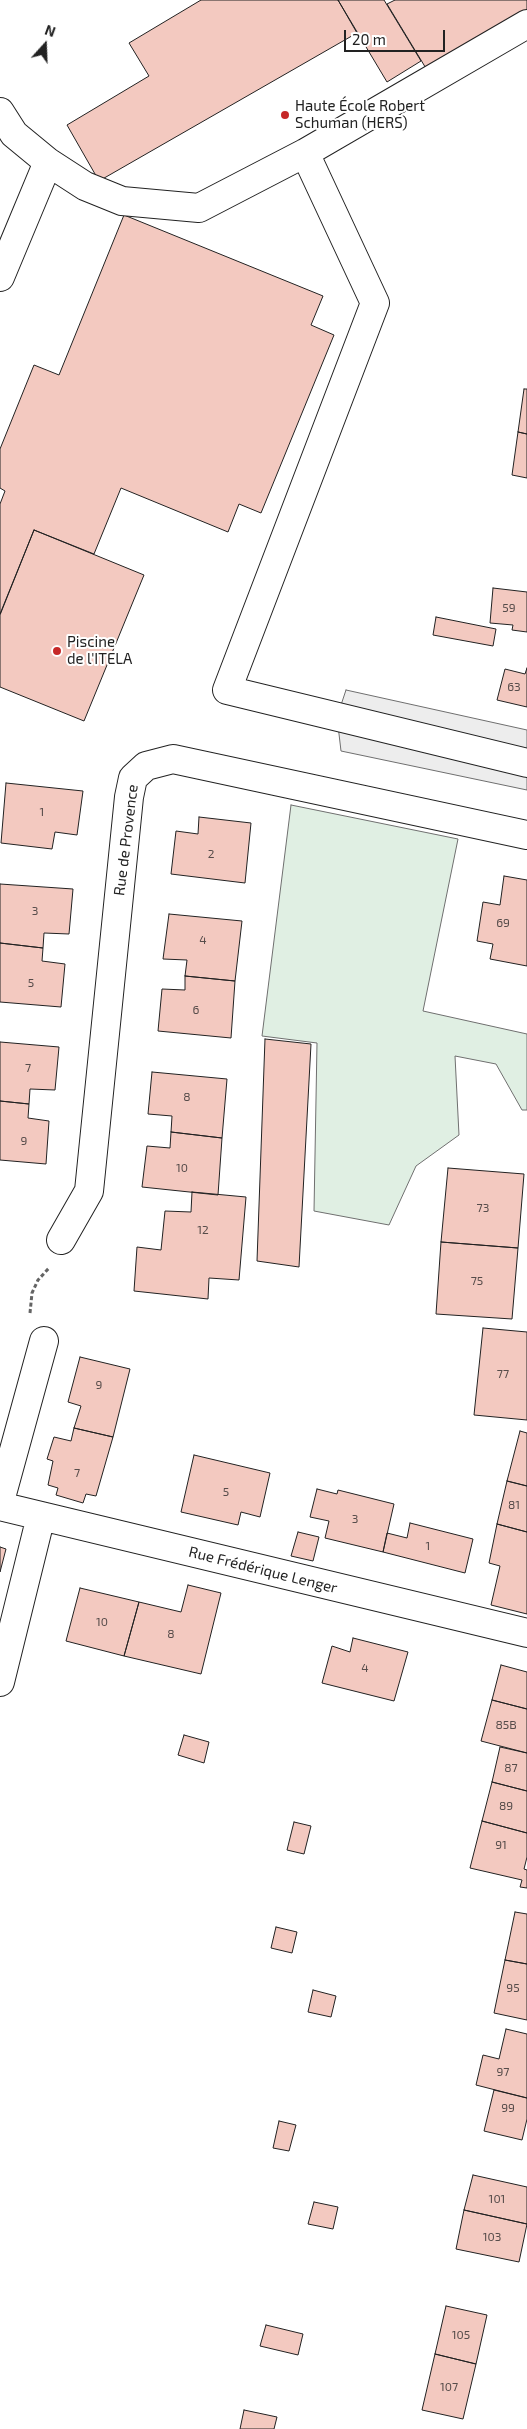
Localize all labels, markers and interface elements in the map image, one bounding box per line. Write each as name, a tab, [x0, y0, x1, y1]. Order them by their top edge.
north arrow	[20, 20, 70, 70]
scale bar	[347, 20, 448, 52]
text: N	[43, 21, 58, 40]
text: 20 m	[352, 30, 386, 48]
place label: Haute École Robert Schuman (HERS)	[295, 97, 425, 132]
marker: Haute École Robert Schuman (HERS)	[279, 109, 291, 121]
house number: 59	[502, 601, 516, 615]
place label: Piscine de l'ITELA	[67, 633, 132, 668]
marker: Piscine de l'ITELA	[51, 645, 63, 657]
house number: 63	[507, 680, 521, 694]
street label: Rue de Provence	[110, 783, 142, 897]
house number: 1	[40, 805, 44, 819]
house number: 2	[208, 847, 214, 861]
house number: 3	[32, 904, 38, 918]
house number: 69	[496, 916, 510, 930]
house number: 4	[199, 933, 207, 947]
house number: 5	[28, 976, 34, 990]
house number: 6	[193, 1003, 199, 1017]
house number: 7	[25, 1061, 31, 1075]
house number: 8	[183, 1090, 191, 1104]
house number: 9	[21, 1134, 27, 1148]
house number: 10	[176, 1161, 188, 1175]
house number: 73	[477, 1201, 489, 1215]
house number: 12	[197, 1223, 209, 1237]
house number: 75	[471, 1274, 483, 1288]
house number: 77	[497, 1367, 509, 1381]
house number: 9	[96, 1378, 102, 1392]
house number: 7	[74, 1466, 80, 1480]
house number: 5	[223, 1485, 229, 1499]
house number: 81	[508, 1498, 520, 1512]
house number: 3	[352, 1512, 358, 1526]
house number: 1	[426, 1539, 430, 1553]
street label: Rue Frédérique Lenger	[187, 1543, 339, 1597]
house number: 10	[96, 1615, 108, 1629]
house number: 8	[167, 1627, 175, 1641]
house number: 4	[361, 1661, 369, 1675]
house number: 85B	[495, 1718, 517, 1732]
house number: 87	[504, 1761, 518, 1775]
house number: 89	[499, 1799, 513, 1813]
house number: 91	[495, 1838, 507, 1852]
house number: 95	[506, 1981, 520, 1995]
house number: 97	[496, 2065, 510, 2079]
house number: 99	[501, 2101, 515, 2115]
house number: 101	[489, 2192, 505, 2206]
house number: 103	[483, 2230, 501, 2244]
house number: 105	[452, 2328, 470, 2342]
house number: 107	[440, 2380, 458, 2394]

